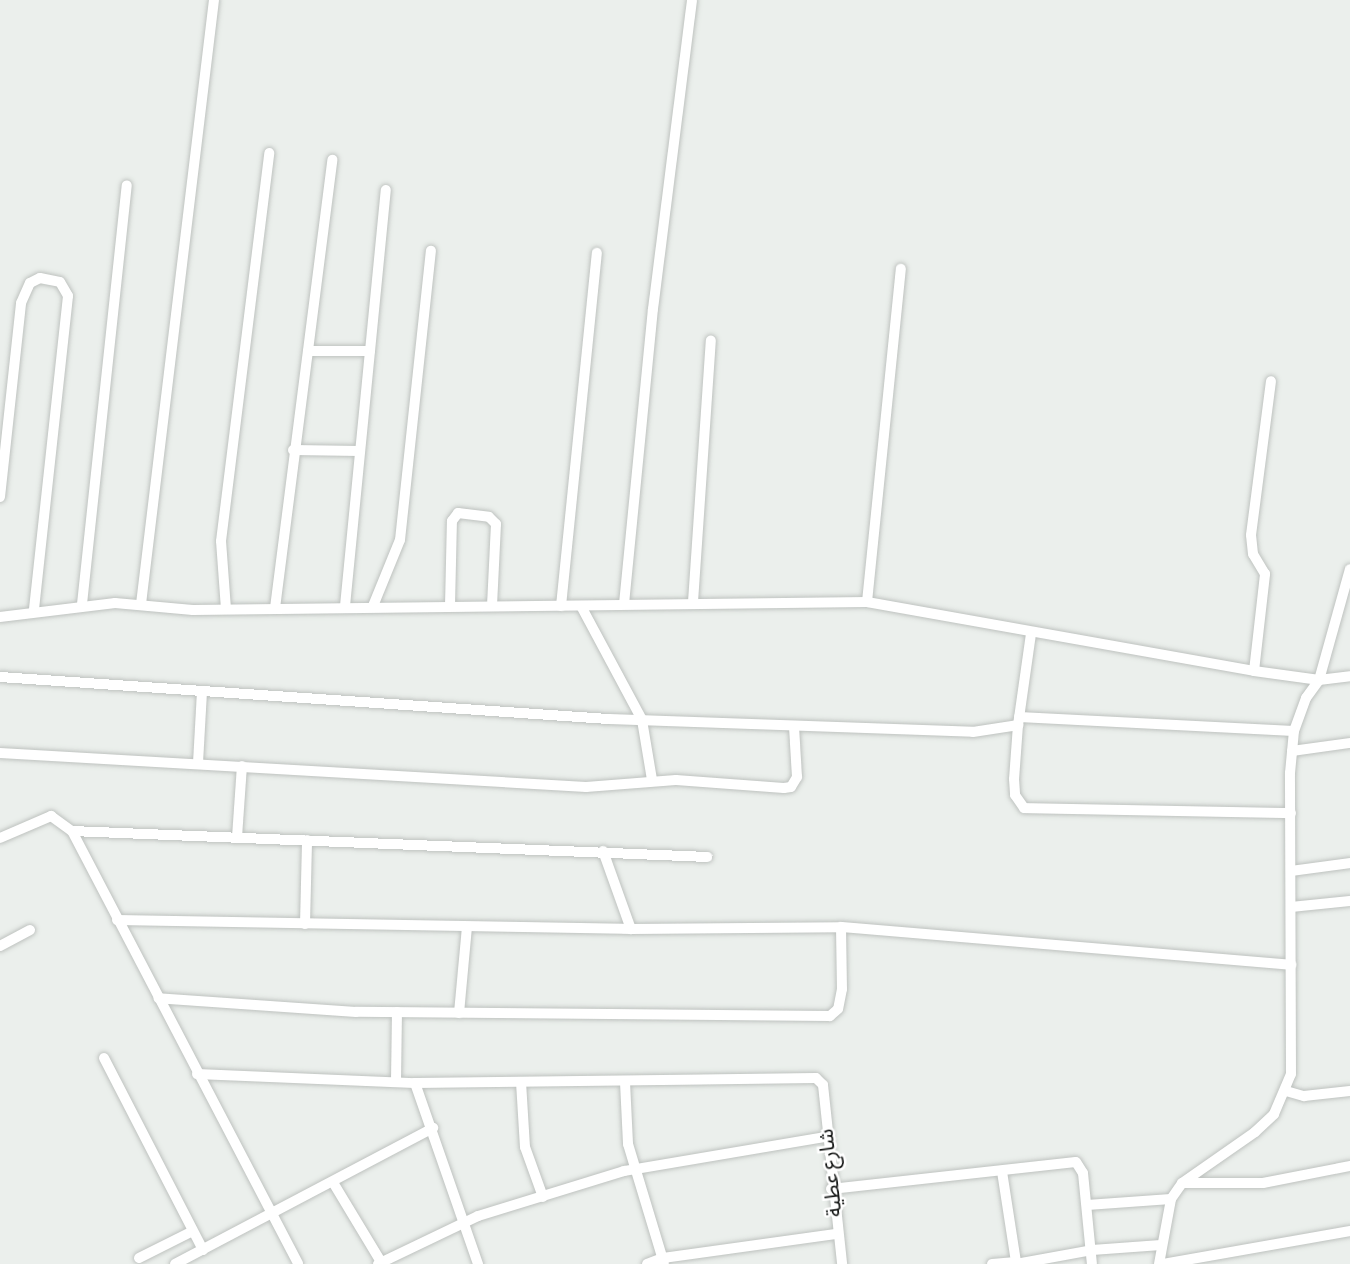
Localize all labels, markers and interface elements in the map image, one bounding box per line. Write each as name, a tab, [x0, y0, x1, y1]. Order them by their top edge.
street label: شارع عطية	[813, 1128, 847, 1218]

